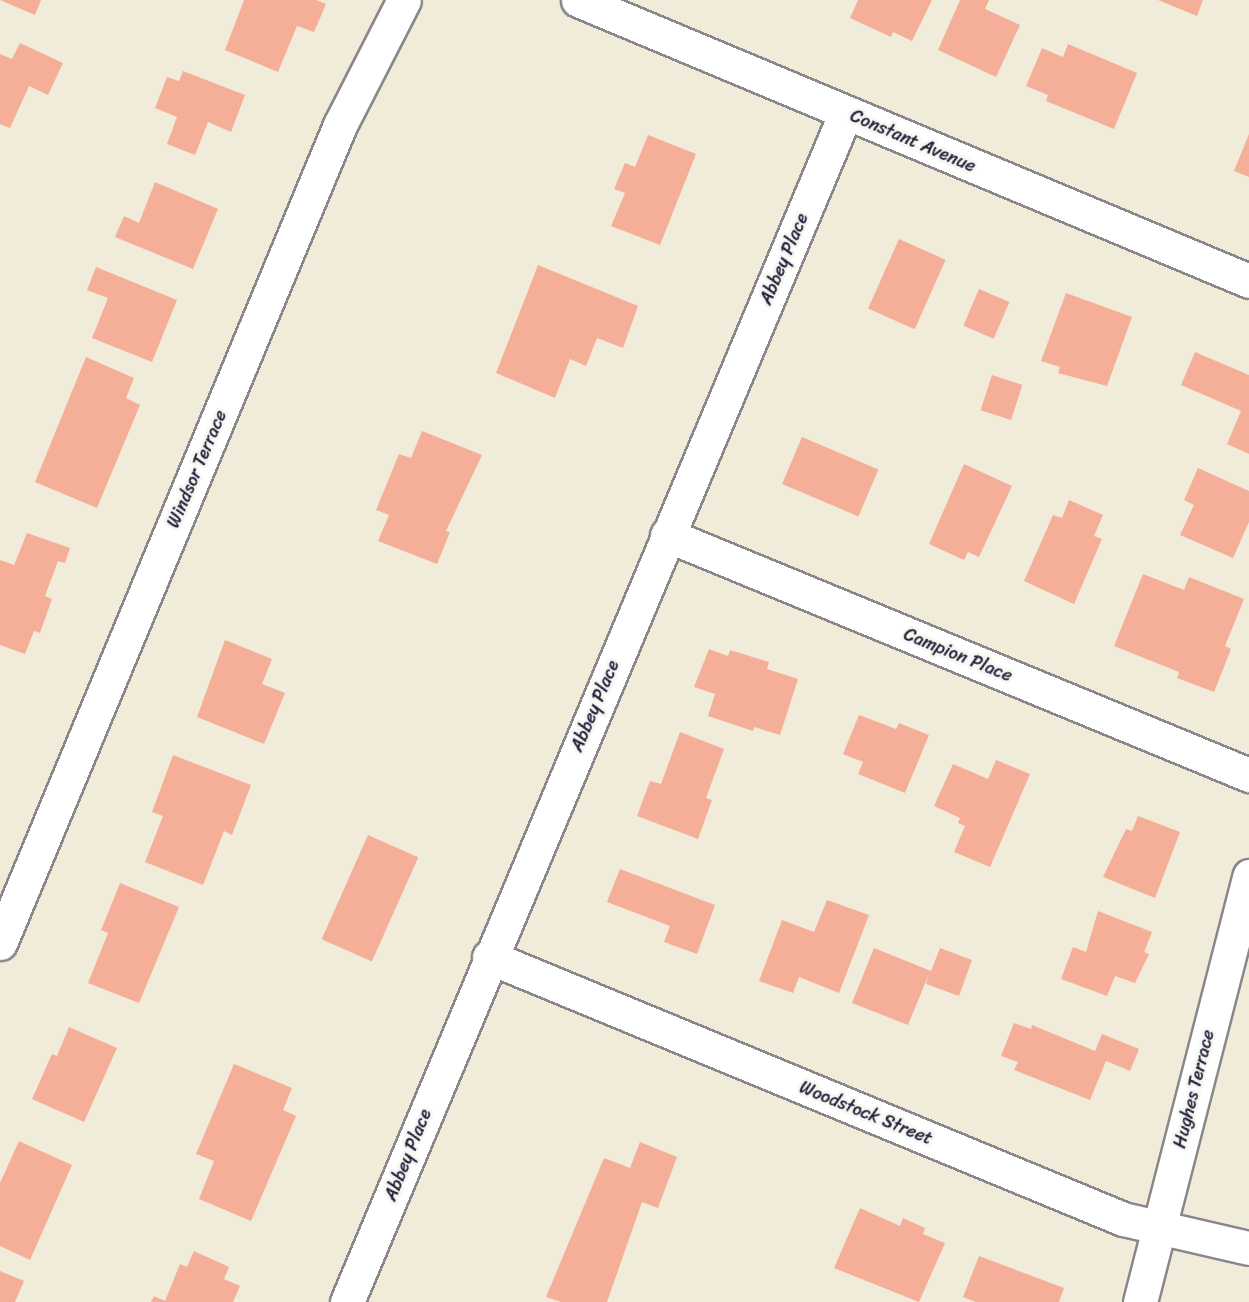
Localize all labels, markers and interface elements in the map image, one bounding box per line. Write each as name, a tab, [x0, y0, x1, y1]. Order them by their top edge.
street label: Constant Avenue	[847, 105, 979, 177]
street label: Abbey Place	[755, 210, 813, 308]
street label: Windsor Terrace	[162, 407, 232, 531]
street label: Campion Place	[901, 623, 1015, 687]
street label: Abbey Place	[566, 657, 624, 755]
street label: Hughes Terrace	[1169, 1028, 1219, 1150]
street label: Woodstock Street	[796, 1076, 936, 1150]
street label: Abbey Place	[380, 1106, 436, 1204]

